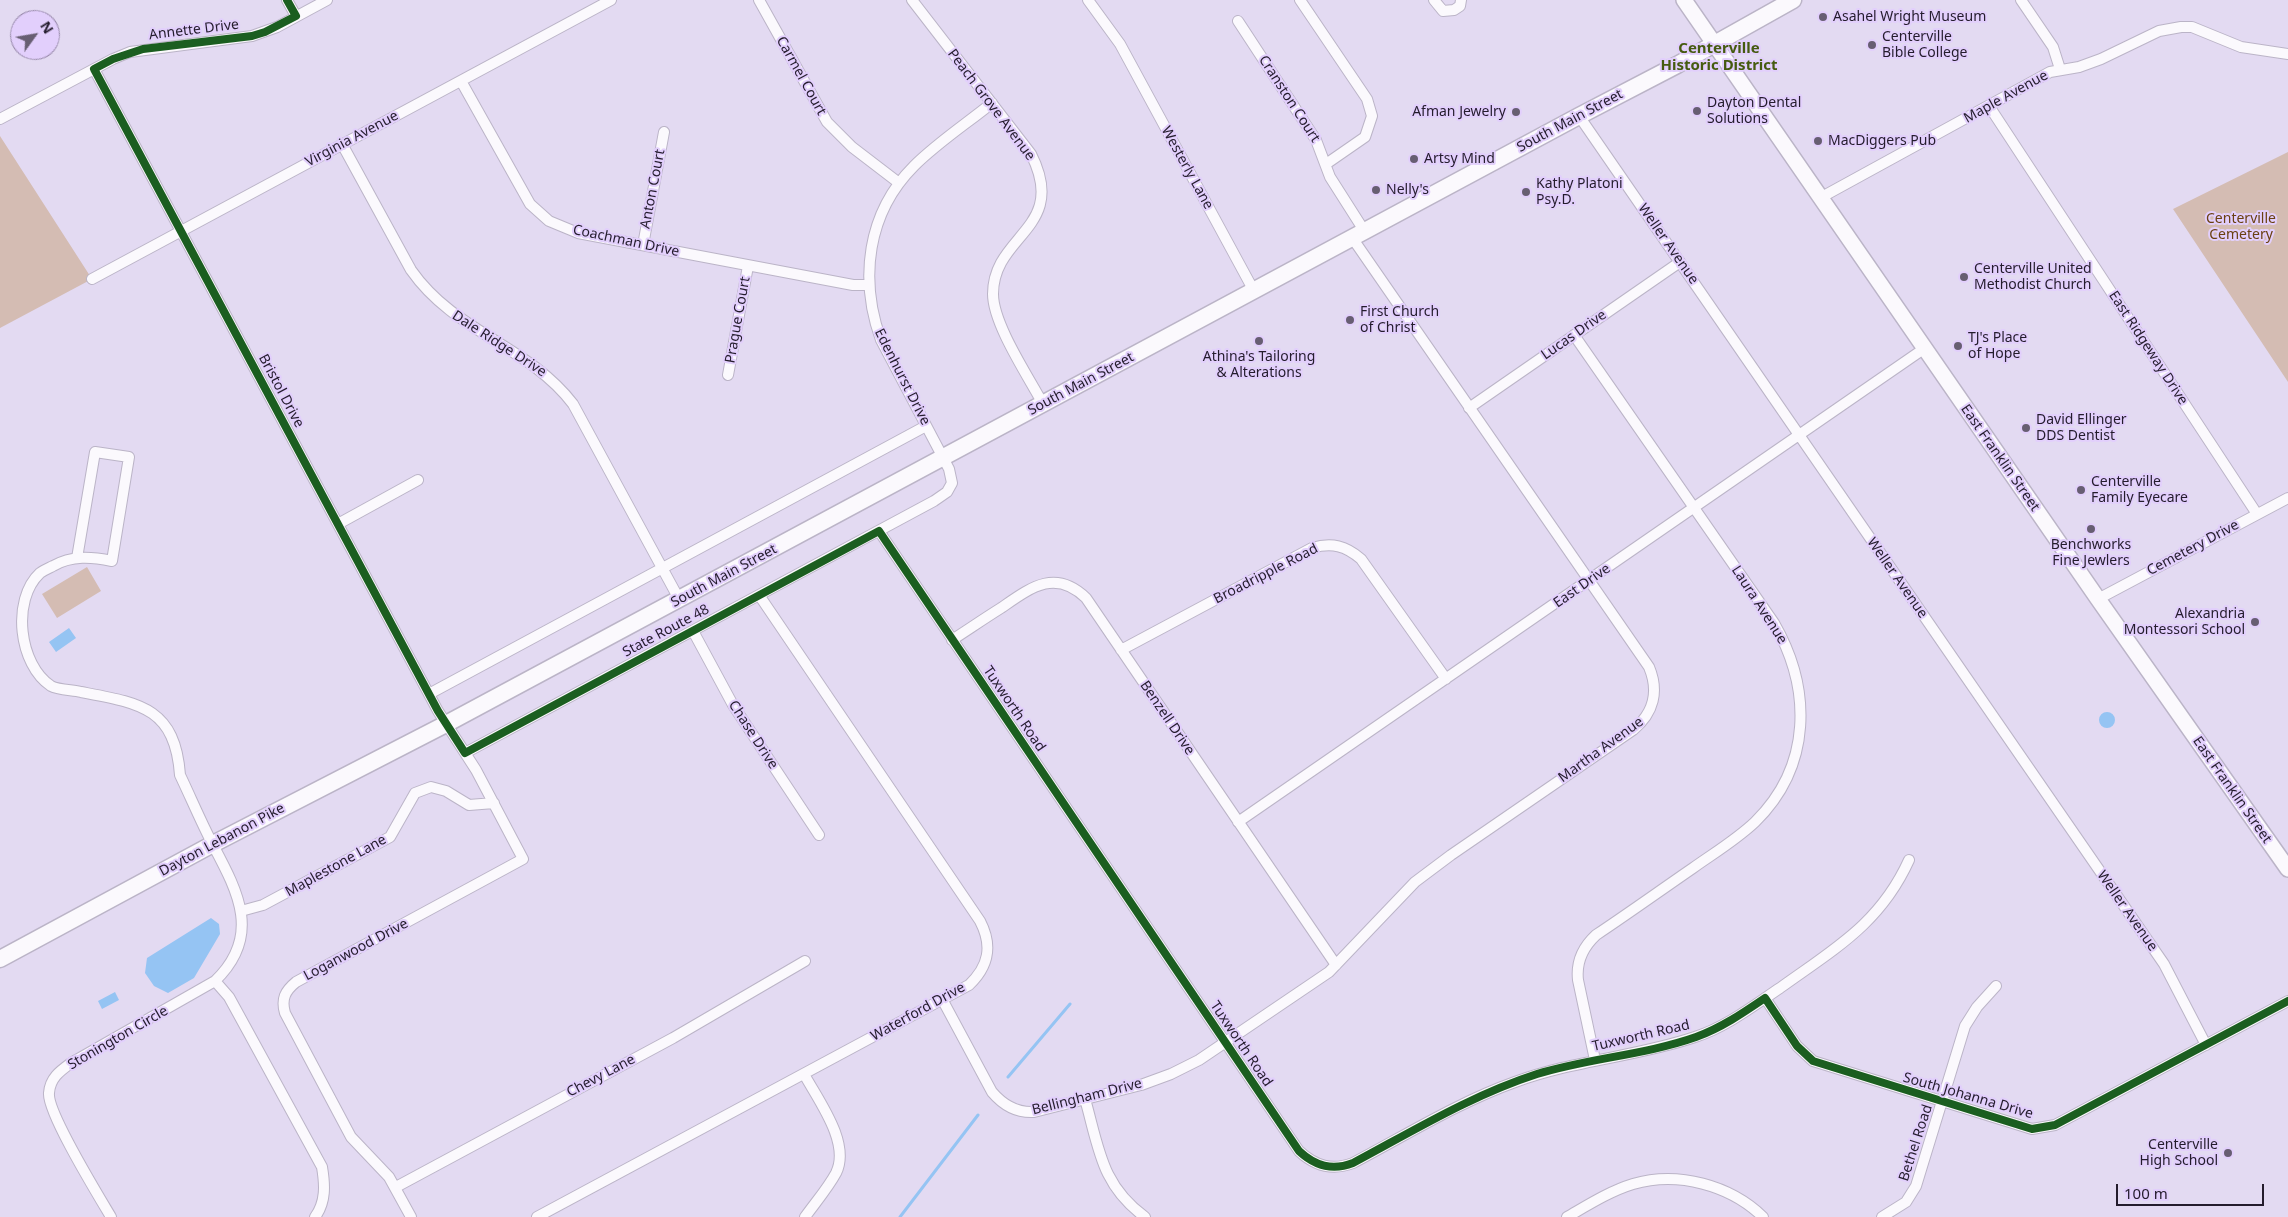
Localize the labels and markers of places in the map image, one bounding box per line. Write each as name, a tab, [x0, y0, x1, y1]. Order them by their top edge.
place label: Asahel Wright Museum	[1833, 9, 1986, 25]
marker: Asahel Wright Museum	[1817, 11, 1829, 23]
place label: Centerville Bible College	[1882, 29, 1967, 62]
marker: Centerville Bible College	[1866, 39, 1878, 51]
place label: Dayton Dental Solutions	[1707, 95, 1801, 128]
place label: Afman Jewelry	[1412, 104, 1506, 120]
marker: Dayton Dental Solutions	[1691, 105, 1703, 117]
marker: Afman Jewelry	[1510, 106, 1522, 118]
place label: MacDiggers Pub	[1828, 133, 1936, 149]
marker: MacDiggers Pub	[1812, 135, 1824, 147]
place label: Artsy Mind	[1424, 151, 1495, 167]
marker: Artsy Mind	[1408, 153, 1420, 165]
place label: Kathy Platoni Psy.D.	[1536, 176, 1623, 208]
place label: Nelly's	[1386, 182, 1429, 198]
marker: Nelly's	[1370, 184, 1382, 196]
marker: Kathy Platoni Psy.D.	[1520, 186, 1532, 198]
place label: Centerville United Methodist Church	[1974, 261, 2092, 294]
marker: Centerville United Methodist Church	[1958, 271, 1970, 283]
place label: First Church of Christ	[1360, 304, 1439, 336]
marker: First Church of Christ	[1344, 314, 1356, 326]
place label: TJ's Place of Hope	[1968, 330, 2027, 362]
marker: Athina's Tailoring & Alterations	[1253, 335, 1265, 347]
marker: TJ's Place of Hope	[1952, 340, 1964, 352]
place label: Athina's Tailoring & Alterations	[1203, 349, 1315, 382]
place label: David Ellinger DDS Dentist	[2036, 412, 2127, 444]
marker: David Ellinger DDS Dentist	[2020, 422, 2032, 434]
place label: Centerville Family Eyecare	[2091, 474, 2188, 507]
marker: Centerville Family Eyecare	[2075, 484, 2087, 496]
marker: Benchworks Fine Jewlers	[2085, 523, 2097, 535]
place label: Benchworks Fine Jewlers	[2051, 537, 2131, 570]
place label: Alexandria Montessori School	[2124, 606, 2245, 638]
marker: Alexandria Montessori School	[2249, 616, 2261, 628]
place label: Centerville High School	[2140, 1137, 2218, 1170]
marker: Centerville High School	[2222, 1147, 2234, 1159]

